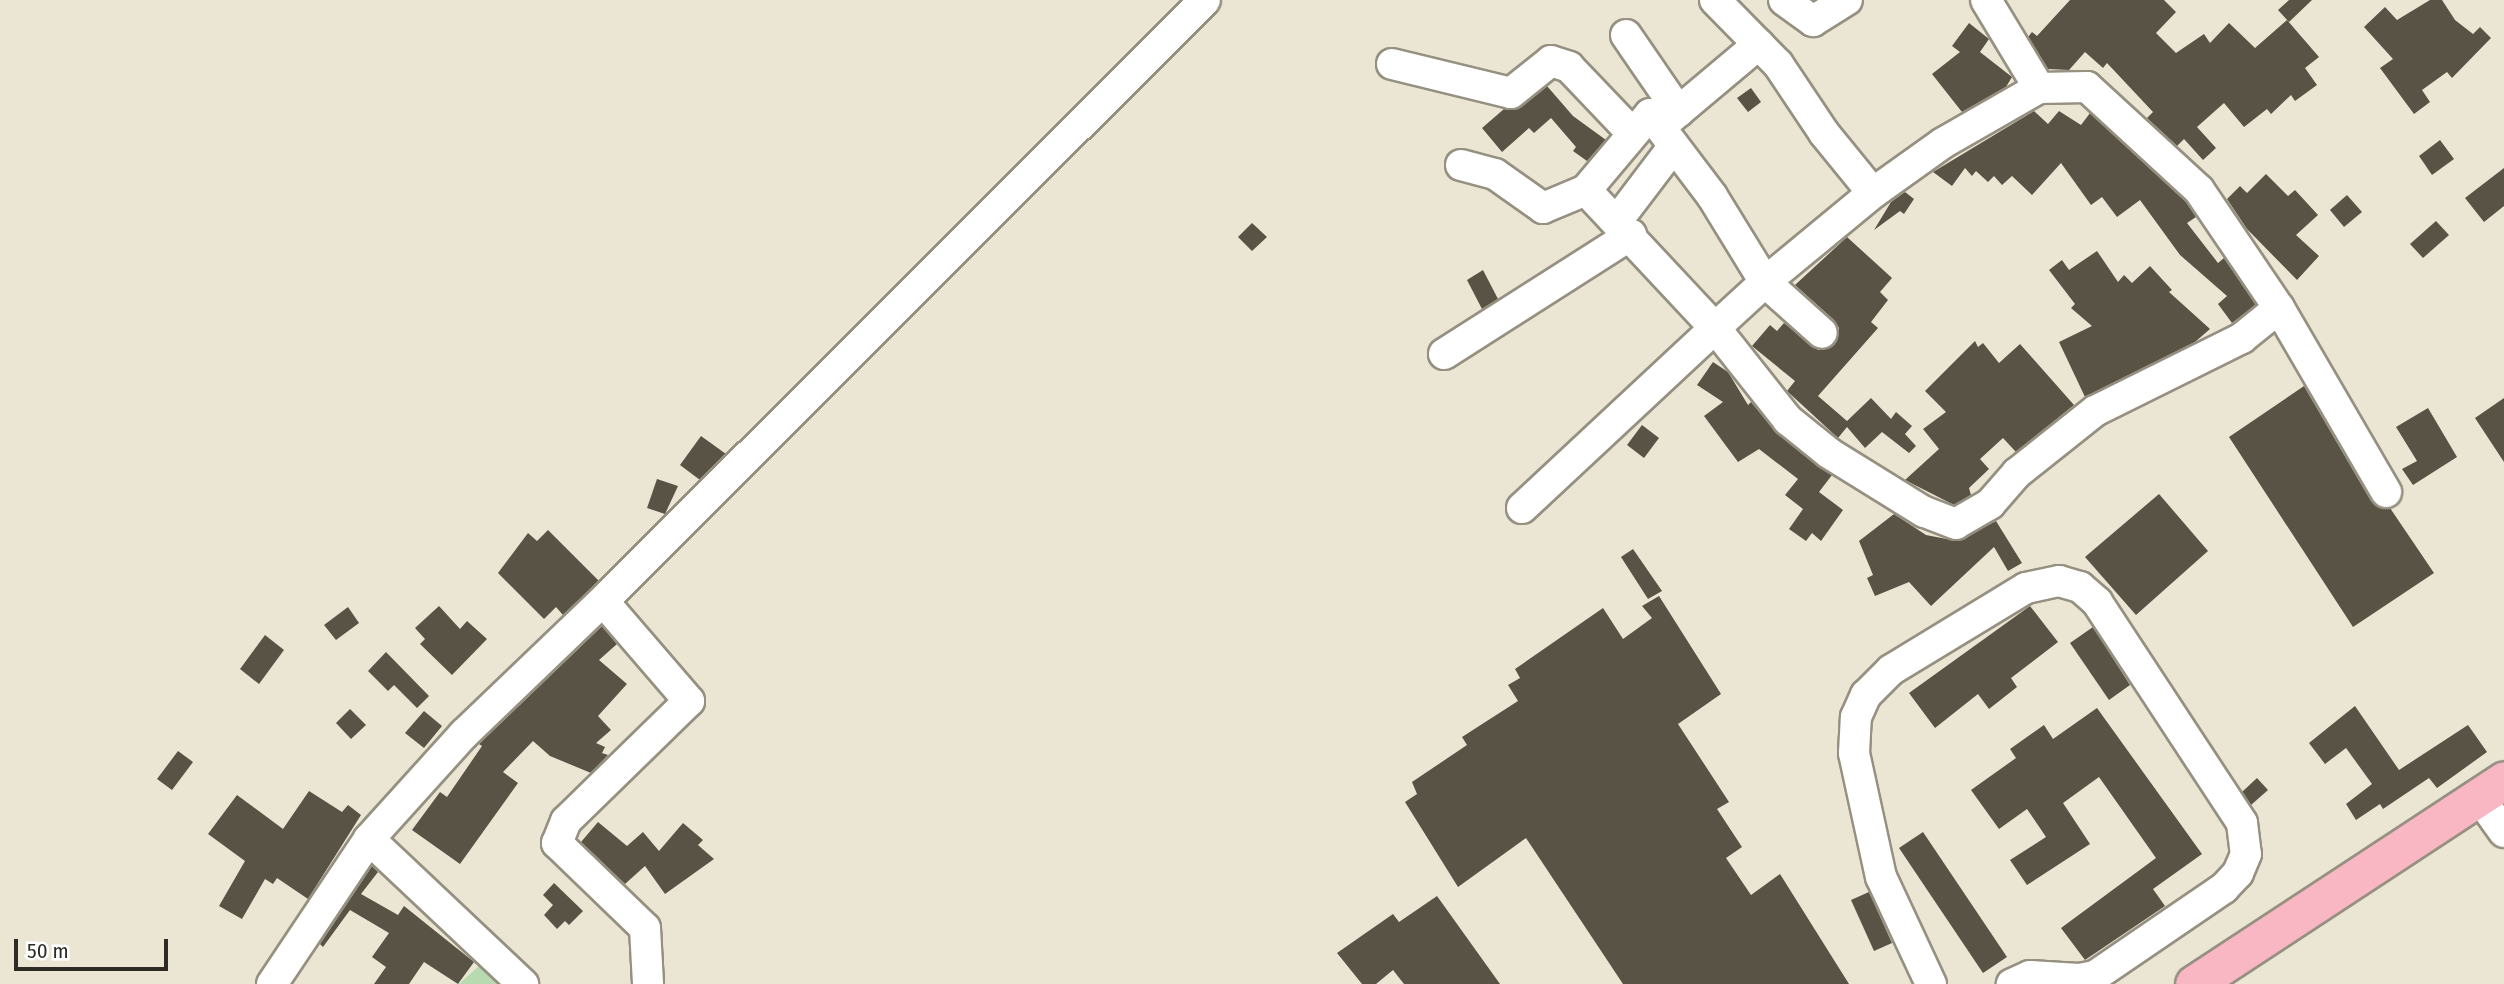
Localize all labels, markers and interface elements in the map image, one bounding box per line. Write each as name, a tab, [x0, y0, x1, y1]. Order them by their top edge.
scale bar	[18, 925, 172, 969]
text: 50 m	[27, 938, 69, 964]

